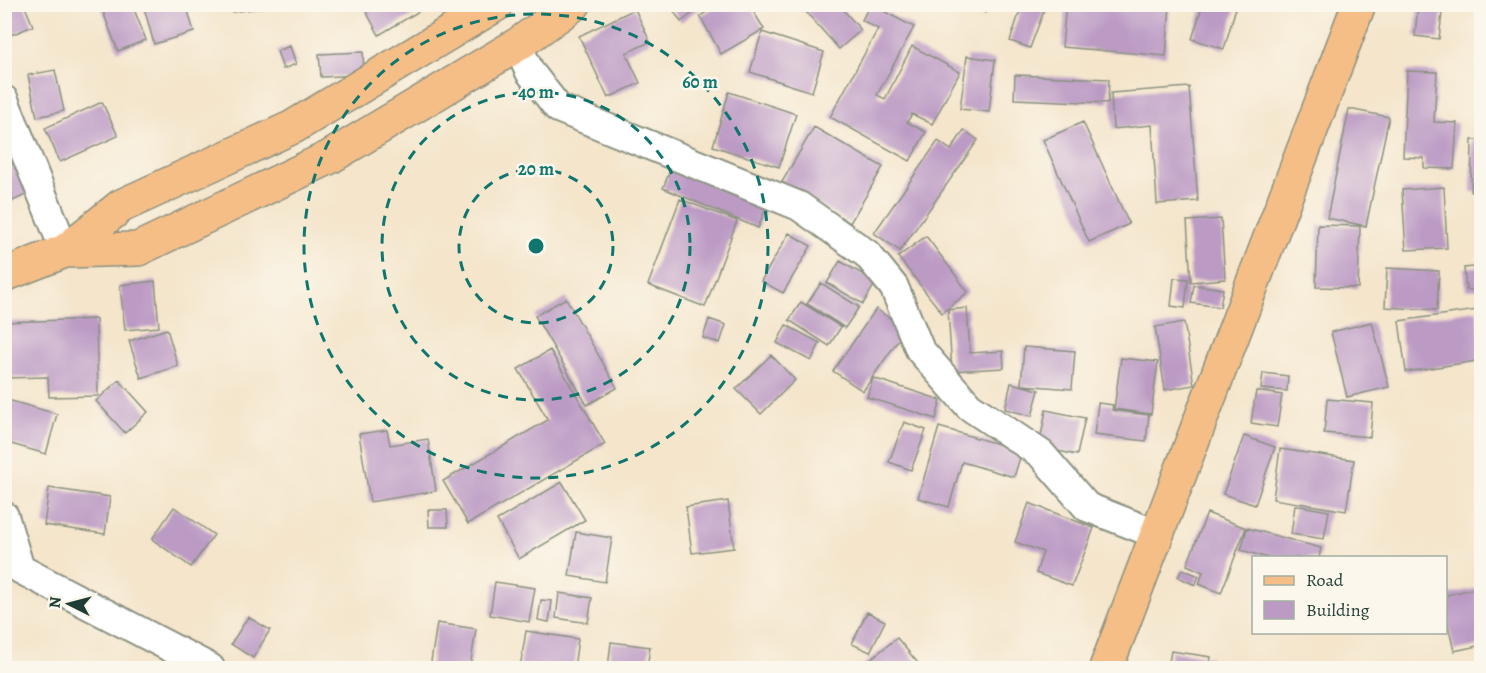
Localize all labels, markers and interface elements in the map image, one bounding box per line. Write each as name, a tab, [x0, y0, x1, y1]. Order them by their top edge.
text: 60 m	[682, 70, 718, 94]
text: 40 m	[518, 80, 554, 104]
text: 20 m	[518, 157, 554, 181]
centre of rings	[526, 236, 546, 256]
legend	[1252, 556, 1447, 634]
text: Road	[1306, 568, 1344, 592]
north arrow	[39, 574, 99, 634]
text: N	[44, 595, 67, 609]
text: Building	[1306, 598, 1370, 622]

